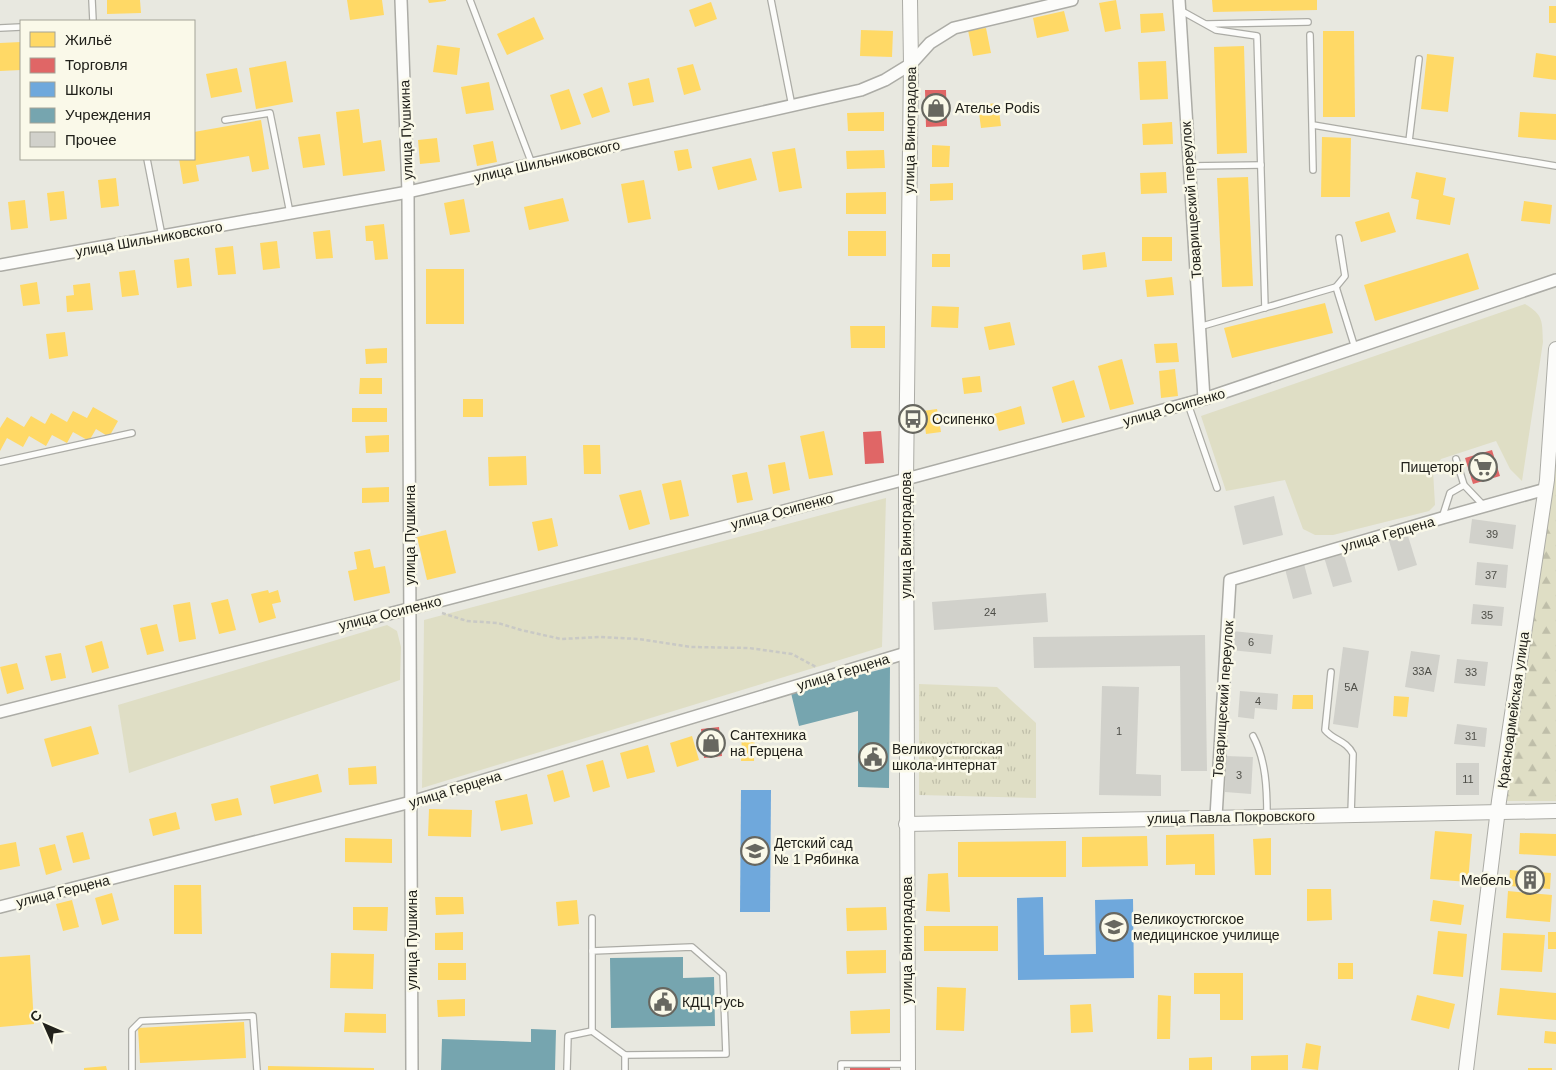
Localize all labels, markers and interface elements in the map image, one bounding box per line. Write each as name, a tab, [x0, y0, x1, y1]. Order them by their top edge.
legend	[20, 20, 195, 160]
text: Жильё	[65, 31, 112, 48]
text: Торговля	[65, 56, 128, 73]
street label: улица Виноградова	[901, 66, 919, 194]
street label: улица Пушкина	[396, 79, 416, 180]
text: Школы	[65, 81, 113, 98]
shop icon: Ателье Podis	[921, 93, 951, 123]
place label: Ателье Podis	[955, 100, 1040, 116]
text: Учреждения	[65, 106, 151, 123]
street label: Товарищеский переулок	[1177, 120, 1204, 279]
text: Прочее	[65, 131, 117, 148]
street label: улица Шильниковского	[473, 136, 622, 186]
street label: улица Шильниковского	[74, 218, 224, 260]
street label: улица Осипенко	[1121, 385, 1227, 429]
bus stop icon: Осипенко	[898, 404, 928, 434]
place label: Осипенко	[932, 411, 995, 427]
supermarket icon: Пищеторг	[1468, 452, 1498, 482]
place label: Пищеторг	[1401, 459, 1464, 475]
street label: улица Виноградова	[898, 471, 914, 598]
street label: улица Пушкина	[402, 485, 418, 585]
street label: улица Осипенко	[729, 490, 835, 532]
street label: улица Герцена	[1340, 513, 1436, 555]
house number: 39	[1486, 528, 1498, 540]
house number: 37	[1485, 569, 1497, 581]
street label: улица Осипенко	[337, 592, 443, 633]
house number: 24	[984, 606, 996, 618]
house number: 35	[1481, 609, 1493, 621]
street label: Товарищеский переулок	[1210, 619, 1237, 778]
street label: Красноармейская улица	[1494, 630, 1532, 789]
house number: 6	[1248, 636, 1254, 648]
street label: улица Герцена	[795, 650, 891, 694]
house number: 33А	[1412, 665, 1432, 677]
house number: 33	[1465, 666, 1477, 678]
house number: 5А	[1344, 681, 1358, 693]
house number: 4	[1255, 695, 1261, 707]
house number: 1	[1116, 725, 1122, 737]
place label: Сантехника на Герцена	[730, 727, 807, 759]
shop icon: Сантехника на Герцена	[696, 728, 726, 758]
house number: 31	[1465, 730, 1477, 742]
place label: Великоустюгская школа-интернат	[892, 741, 1003, 773]
public building icon: Великоустюгская школа-интернат	[858, 742, 888, 772]
street label: улица Герцена	[407, 767, 503, 811]
house number: 3	[1236, 769, 1242, 781]
house number: 11	[1462, 773, 1474, 785]
street label: улица Павла Покровского	[1147, 808, 1315, 826]
place label: Детский сад № 1 Рябинка	[774, 835, 859, 867]
school or university icon: Детский сад № 1 Рябинка	[740, 836, 770, 866]
building icon: Мебель	[1515, 865, 1545, 895]
street label: улица Герцена	[15, 872, 112, 910]
place label: Мебель	[1461, 872, 1511, 888]
street label: улица Виноградова	[899, 876, 915, 1003]
street label: улица Пушкина	[404, 890, 420, 990]
place label: Великоустюгское медицинское училище	[1133, 911, 1280, 943]
school or university icon: Великоустюгское медицинское училище	[1099, 912, 1129, 942]
public building icon: КДЦ Русь	[648, 987, 678, 1017]
place label: КДЦ Русь	[682, 994, 744, 1010]
north arrow	[20, 1000, 70, 1050]
text: С	[27, 1007, 45, 1025]

